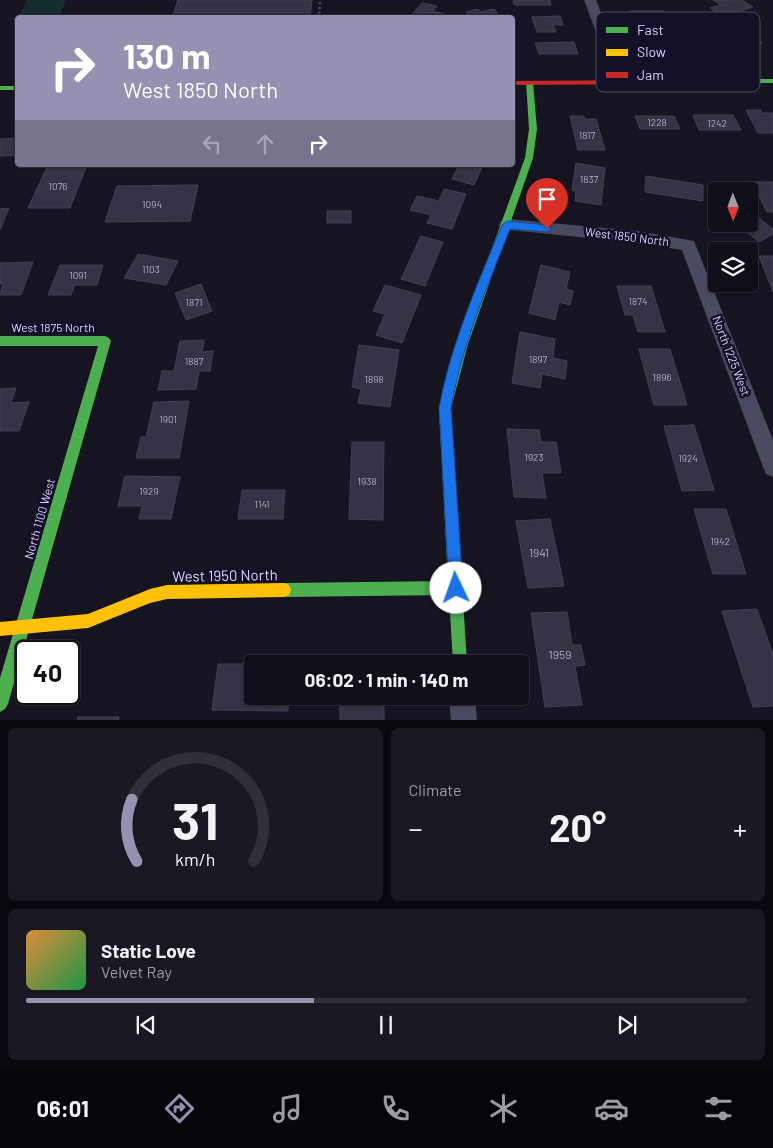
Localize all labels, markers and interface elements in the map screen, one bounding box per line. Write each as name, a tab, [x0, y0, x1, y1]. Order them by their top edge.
legend	[596, 12, 760, 92]
text: Fast	[637, 21, 663, 38]
text: 130 m	[123, 34, 210, 76]
icon: right	[40, 35, 105, 100]
text: Slow	[637, 43, 666, 60]
text: Jam	[637, 66, 664, 83]
text: West 1850 North	[123, 76, 278, 102]
house number: 1228	[647, 116, 667, 128]
house number: 1242	[707, 117, 727, 129]
house number: 1817	[579, 129, 596, 141]
icon: left	[198, 130, 226, 158]
icon: ahead	[251, 130, 279, 158]
icon: right	[304, 130, 332, 158]
house number: 1837	[580, 173, 599, 185]
pin	[526, 178, 568, 229]
house number: 1076	[48, 180, 68, 192]
north arrow	[708, 182, 758, 232]
map controls	[708, 182, 758, 292]
icon: arrive	[533, 185, 561, 213]
house number: 1094	[142, 198, 162, 210]
street label: West 1850 North	[584, 224, 670, 248]
button: layers	[708, 242, 758, 292]
house number: 1103	[142, 263, 160, 275]
house number: 1091	[69, 269, 87, 281]
house number: 1874	[629, 295, 647, 307]
house number: 1871	[186, 296, 202, 308]
street label: North 1225 West	[710, 314, 754, 398]
street label: West 1875 North	[11, 320, 95, 334]
house number: 1897	[529, 353, 548, 365]
house number: 1887	[185, 355, 204, 367]
house number: 1896	[652, 371, 672, 383]
house number: 1898	[364, 373, 384, 385]
house number: 1901	[159, 413, 177, 425]
house number: 1923	[524, 451, 544, 463]
house number: 1924	[678, 452, 698, 464]
house number: 1938	[357, 475, 377, 487]
street label: North 1100 West	[21, 477, 57, 561]
house number: 1929	[139, 485, 159, 497]
house number: 1141	[254, 498, 270, 510]
house number: 1942	[710, 535, 730, 547]
house number: 1941	[529, 545, 549, 559]
position arrow	[429, 561, 481, 613]
street label: West 1950 North	[172, 565, 278, 585]
speed limit sign: 40	[15, 640, 80, 705]
house number: 1959	[549, 647, 571, 661]
text: 06:02 · 1 min · 140 m	[305, 668, 468, 691]
text: Climate	[409, 780, 461, 799]
text: 31	[172, 788, 218, 850]
text: 20°	[549, 804, 606, 850]
text: −	[409, 811, 423, 845]
text: +	[733, 811, 747, 845]
text: km/h	[175, 848, 215, 870]
text: Static Love	[101, 939, 196, 962]
text: Velvet Ray	[101, 962, 172, 981]
icon: previous	[132, 1011, 160, 1039]
icon: pause	[372, 1011, 400, 1039]
icon: next	[613, 1011, 641, 1039]
icon: directions	[162, 1091, 197, 1126]
icon: music	[270, 1091, 305, 1126]
icon: phone	[378, 1091, 413, 1126]
icon: climate	[486, 1091, 521, 1126]
icon: car	[594, 1091, 629, 1126]
icon: filters	[701, 1091, 736, 1126]
text: 06:01	[36, 1095, 89, 1121]

